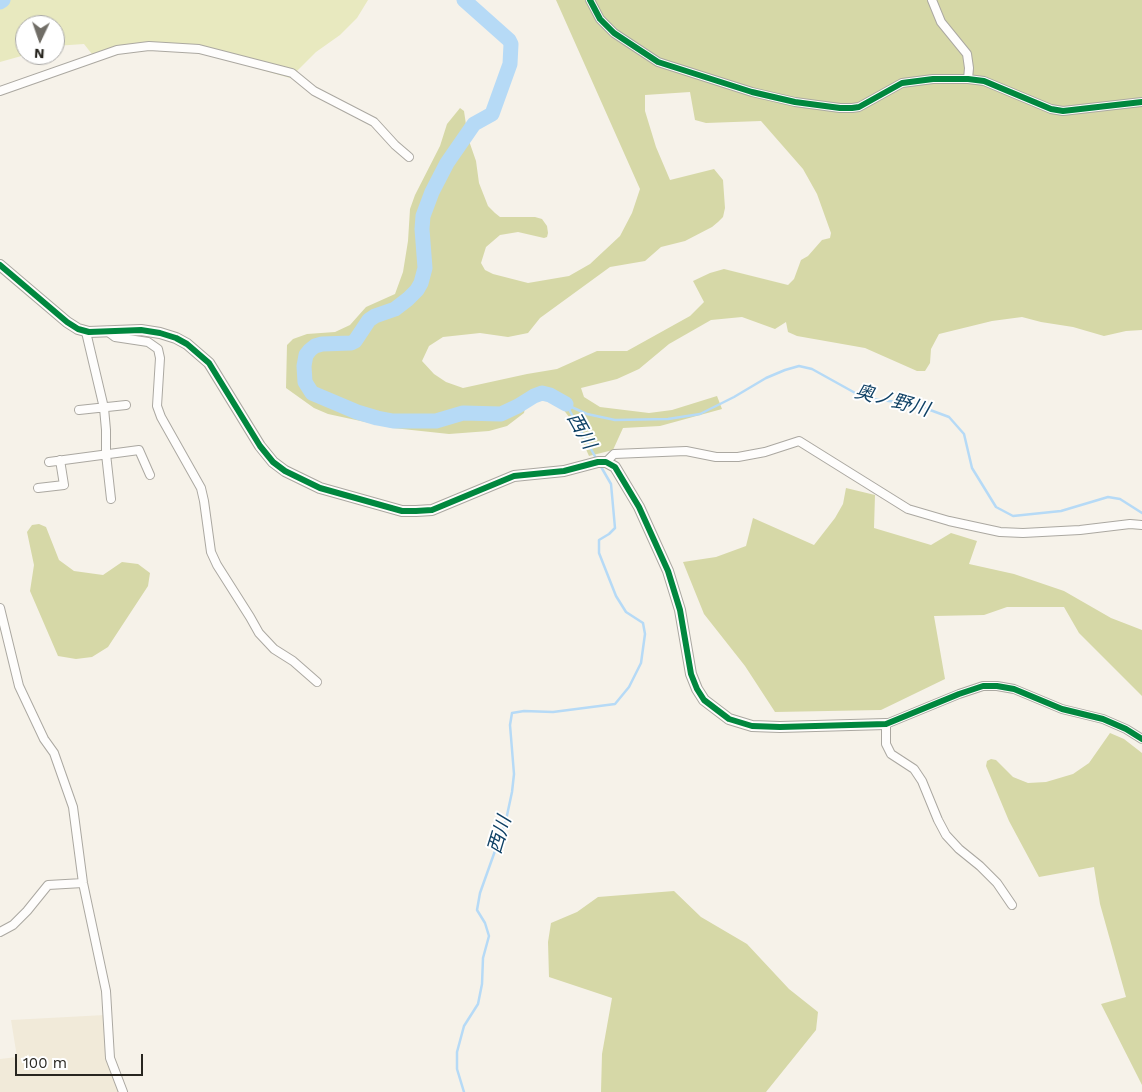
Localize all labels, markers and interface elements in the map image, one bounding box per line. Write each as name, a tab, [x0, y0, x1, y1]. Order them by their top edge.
north arrow	[15, 15, 65, 65]
text: N	[34, 46, 45, 62]
water label: 奥ノ野川	[852, 380, 932, 422]
water label: 西川	[562, 409, 600, 453]
water label: 西川	[484, 813, 516, 857]
scale bar	[18, 1044, 145, 1076]
text: 100 m	[23, 1054, 67, 1072]

